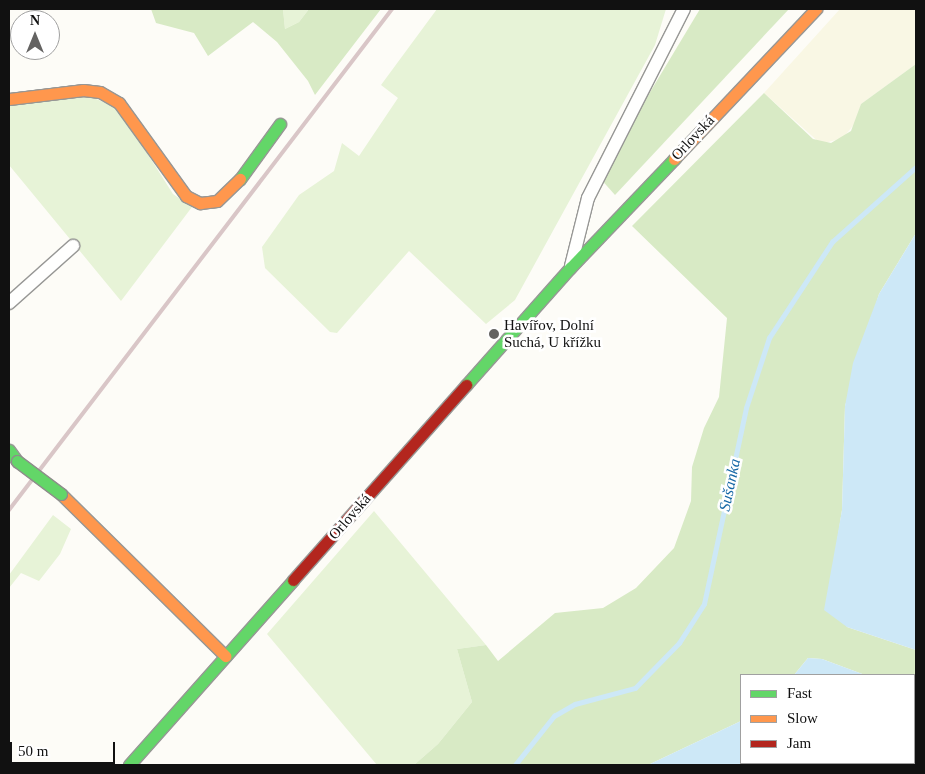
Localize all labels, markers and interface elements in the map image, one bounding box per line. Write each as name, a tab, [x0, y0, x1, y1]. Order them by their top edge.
north arrow	[10, 10, 60, 60]
text: N	[30, 13, 40, 28]
street label: Orlovská	[668, 112, 718, 164]
place label: Havířov, Dolní Suchá, U křížku	[504, 316, 601, 351]
marker: Havířov, Dolní Suchá, U křížku	[488, 328, 500, 340]
water label: Sušanka	[715, 457, 745, 513]
street label: Orlovská	[325, 490, 375, 544]
legend	[740, 674, 915, 764]
text: Fast	[787, 685, 812, 701]
text: Slow	[787, 710, 818, 726]
scale bar	[12, 732, 118, 764]
text: Jam	[787, 735, 811, 751]
text: 50 m	[18, 743, 48, 759]

